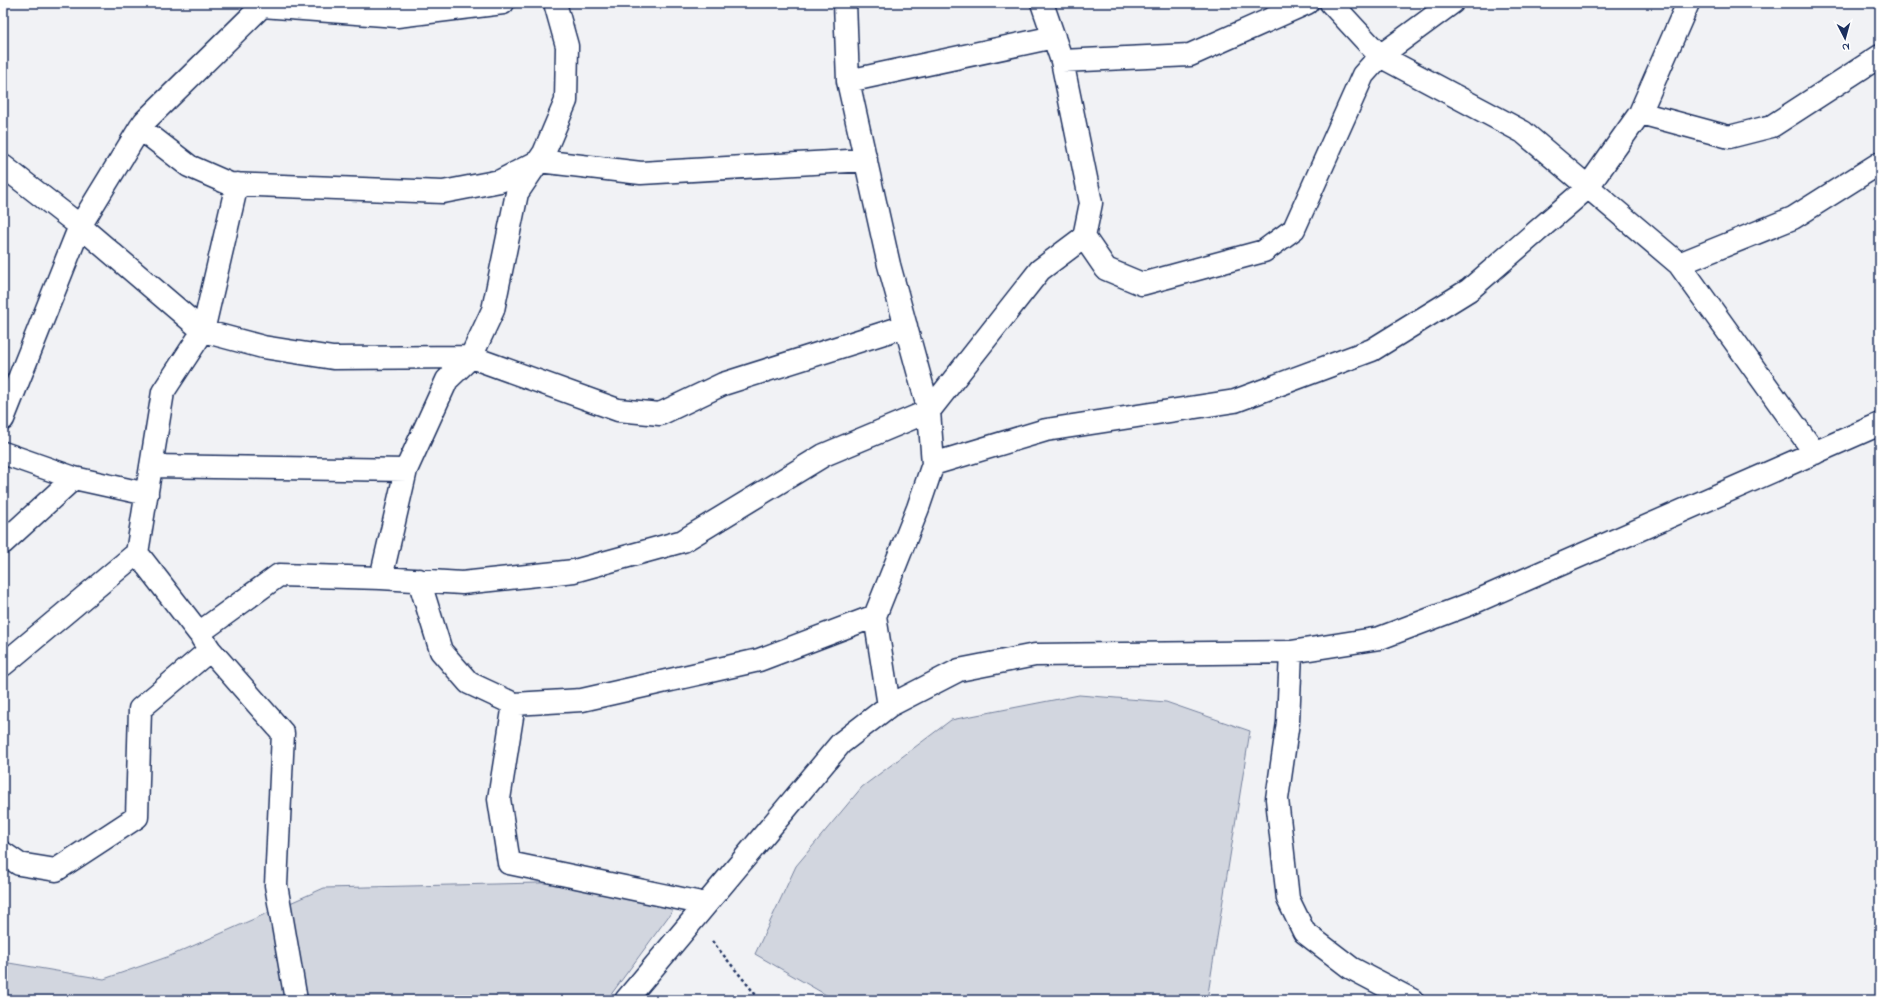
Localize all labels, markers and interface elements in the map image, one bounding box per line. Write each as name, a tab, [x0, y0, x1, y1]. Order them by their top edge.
north arrow	[1825, 18, 1865, 58]
text: N	[1841, 39, 1850, 55]

